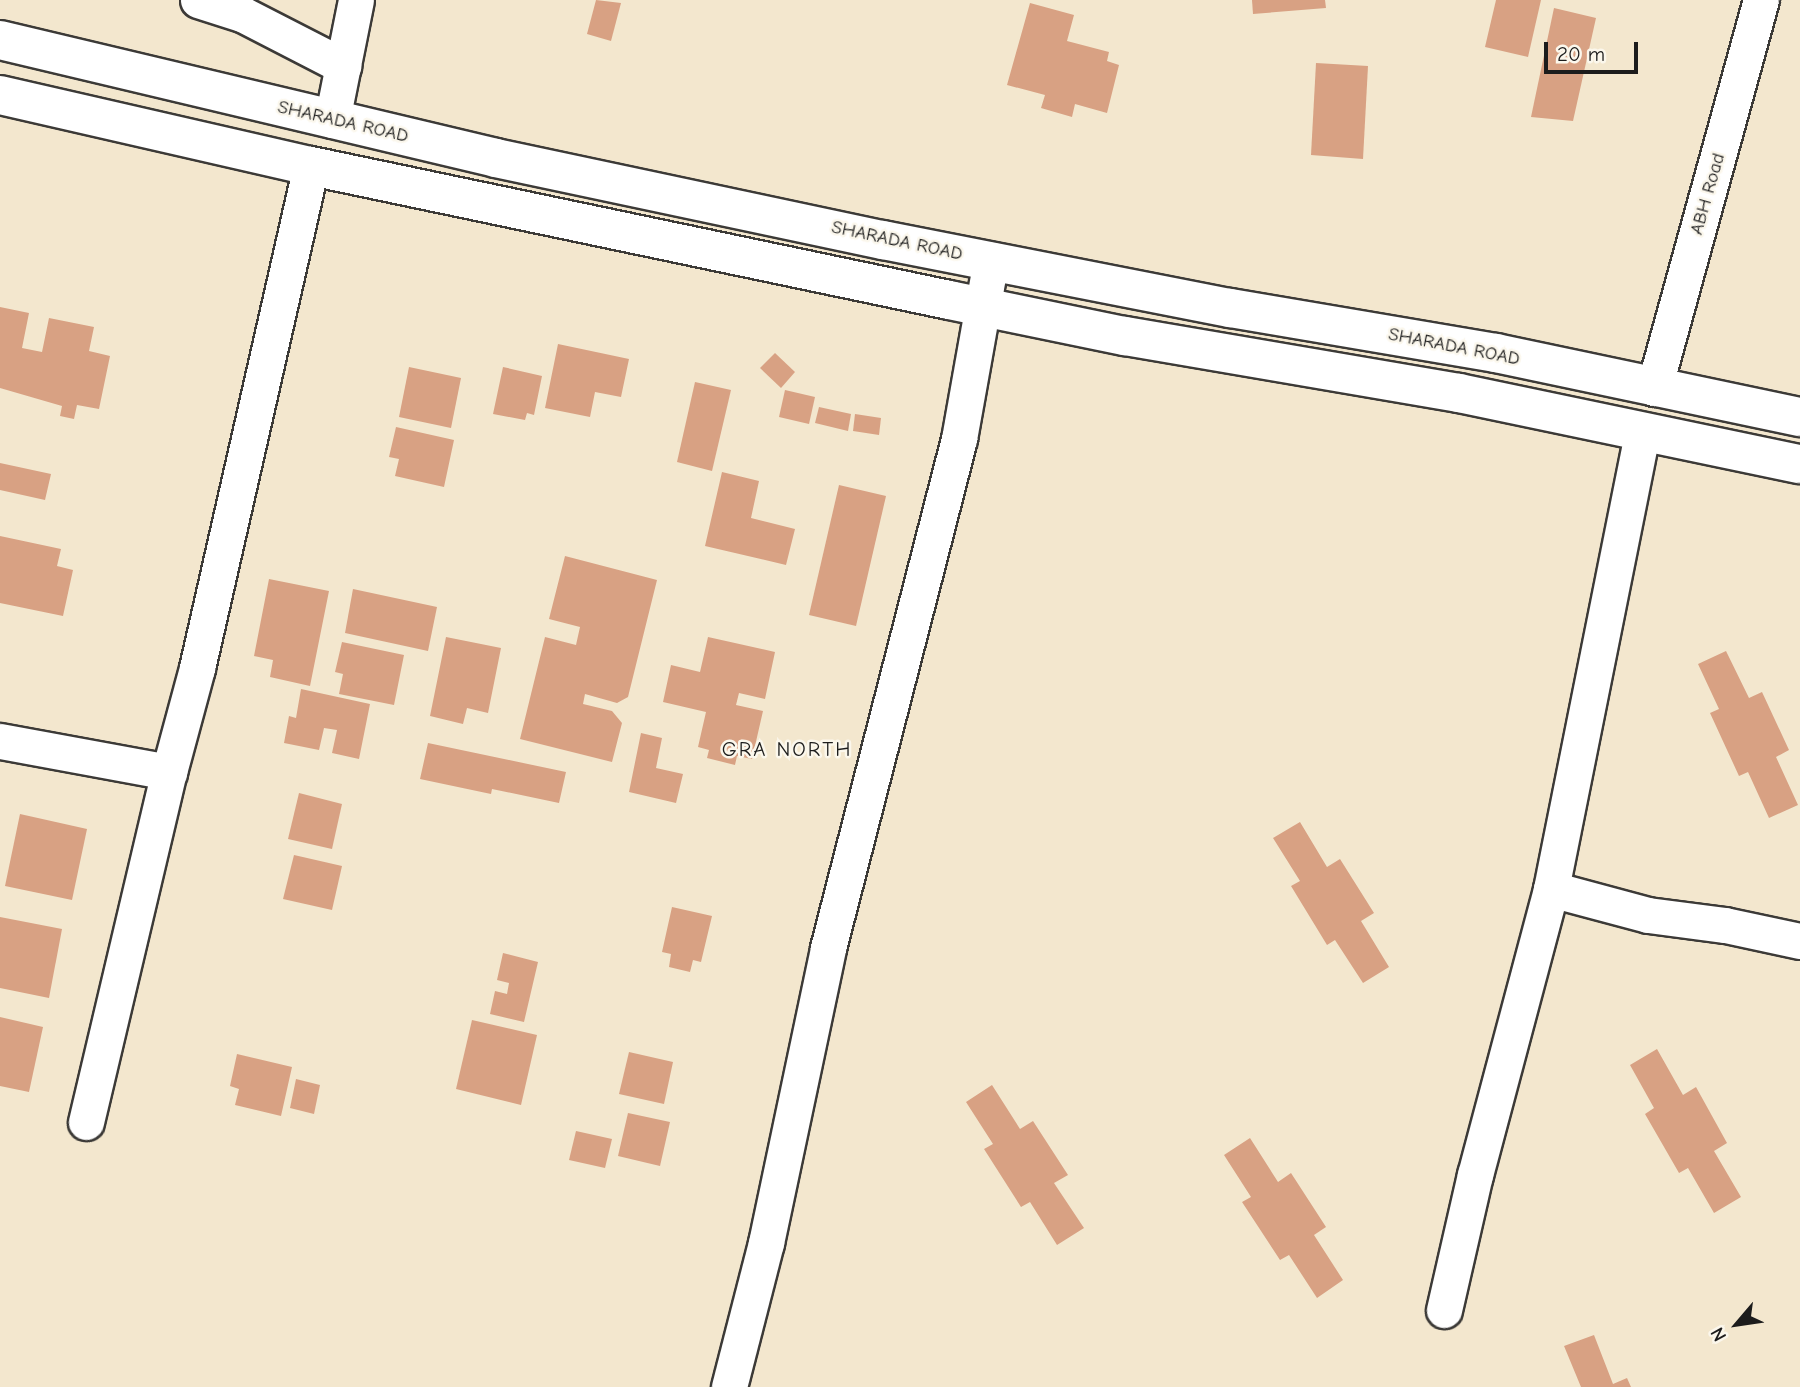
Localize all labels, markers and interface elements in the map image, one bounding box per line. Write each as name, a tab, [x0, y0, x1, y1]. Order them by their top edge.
scale bar	[1548, 28, 1643, 72]
text: 20 m	[1557, 42, 1605, 66]
street label: SHARADA ROAD	[275, 96, 411, 148]
street label: ABH Road	[1685, 151, 1731, 237]
street label: SHARADA ROAD	[829, 216, 965, 266]
street label: SHARADA ROAD	[1386, 323, 1522, 371]
district label: GRA NORTH	[723, 736, 851, 762]
north arrow	[1702, 1289, 1772, 1359]
text: N	[1706, 1323, 1731, 1345]

